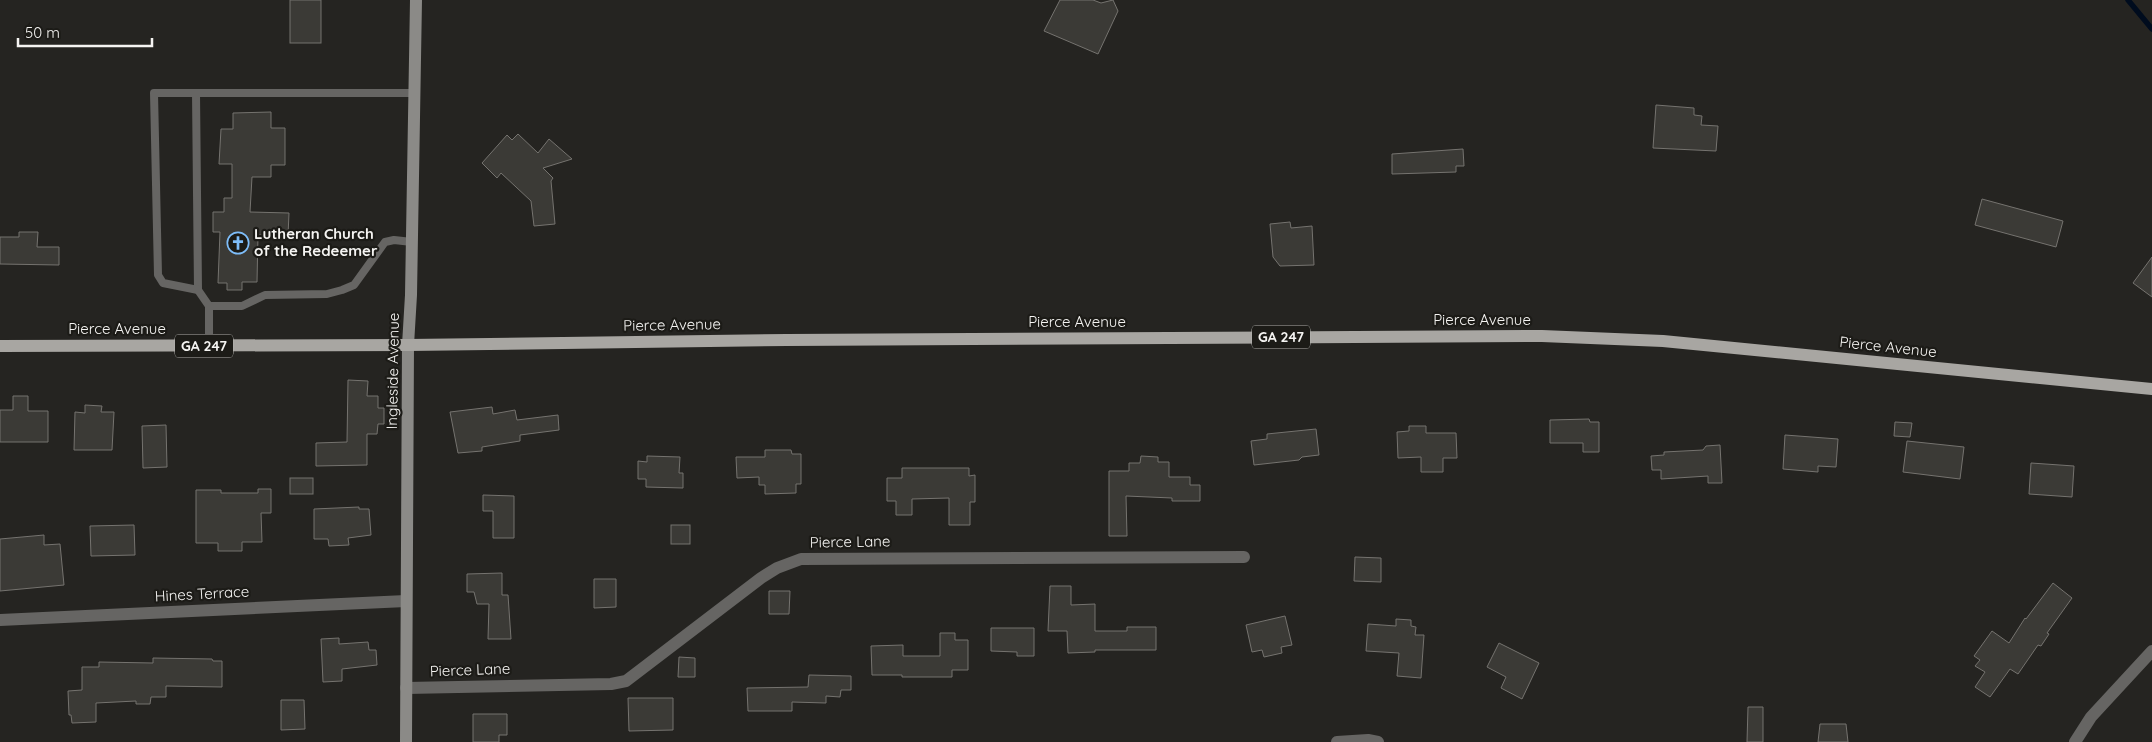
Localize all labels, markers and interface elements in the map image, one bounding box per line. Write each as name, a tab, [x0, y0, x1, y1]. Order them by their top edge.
scale bar	[18, 15, 151, 47]
text: 50 m	[25, 23, 60, 42]
place label: Lutheran Church of the Redeemer	[254, 224, 378, 260]
church icon: Lutheran Church of the Redeemer	[226, 231, 250, 255]
street label: Pierce Avenue	[1433, 310, 1531, 329]
street label: Ingleside Avenue	[382, 312, 403, 430]
street label: Pierce Avenue	[1028, 312, 1126, 331]
street label: Pierce Avenue	[623, 314, 721, 335]
street label: Pierce Avenue	[68, 319, 166, 338]
road number: GA 247	[1252, 326, 1310, 348]
street label: Pierce Avenue	[1838, 332, 1938, 361]
road number: GA 247	[175, 334, 233, 358]
street label: Pierce Lane	[810, 531, 890, 552]
street label: Hines Terrace	[154, 582, 250, 605]
street label: Pierce Lane	[429, 659, 511, 680]

